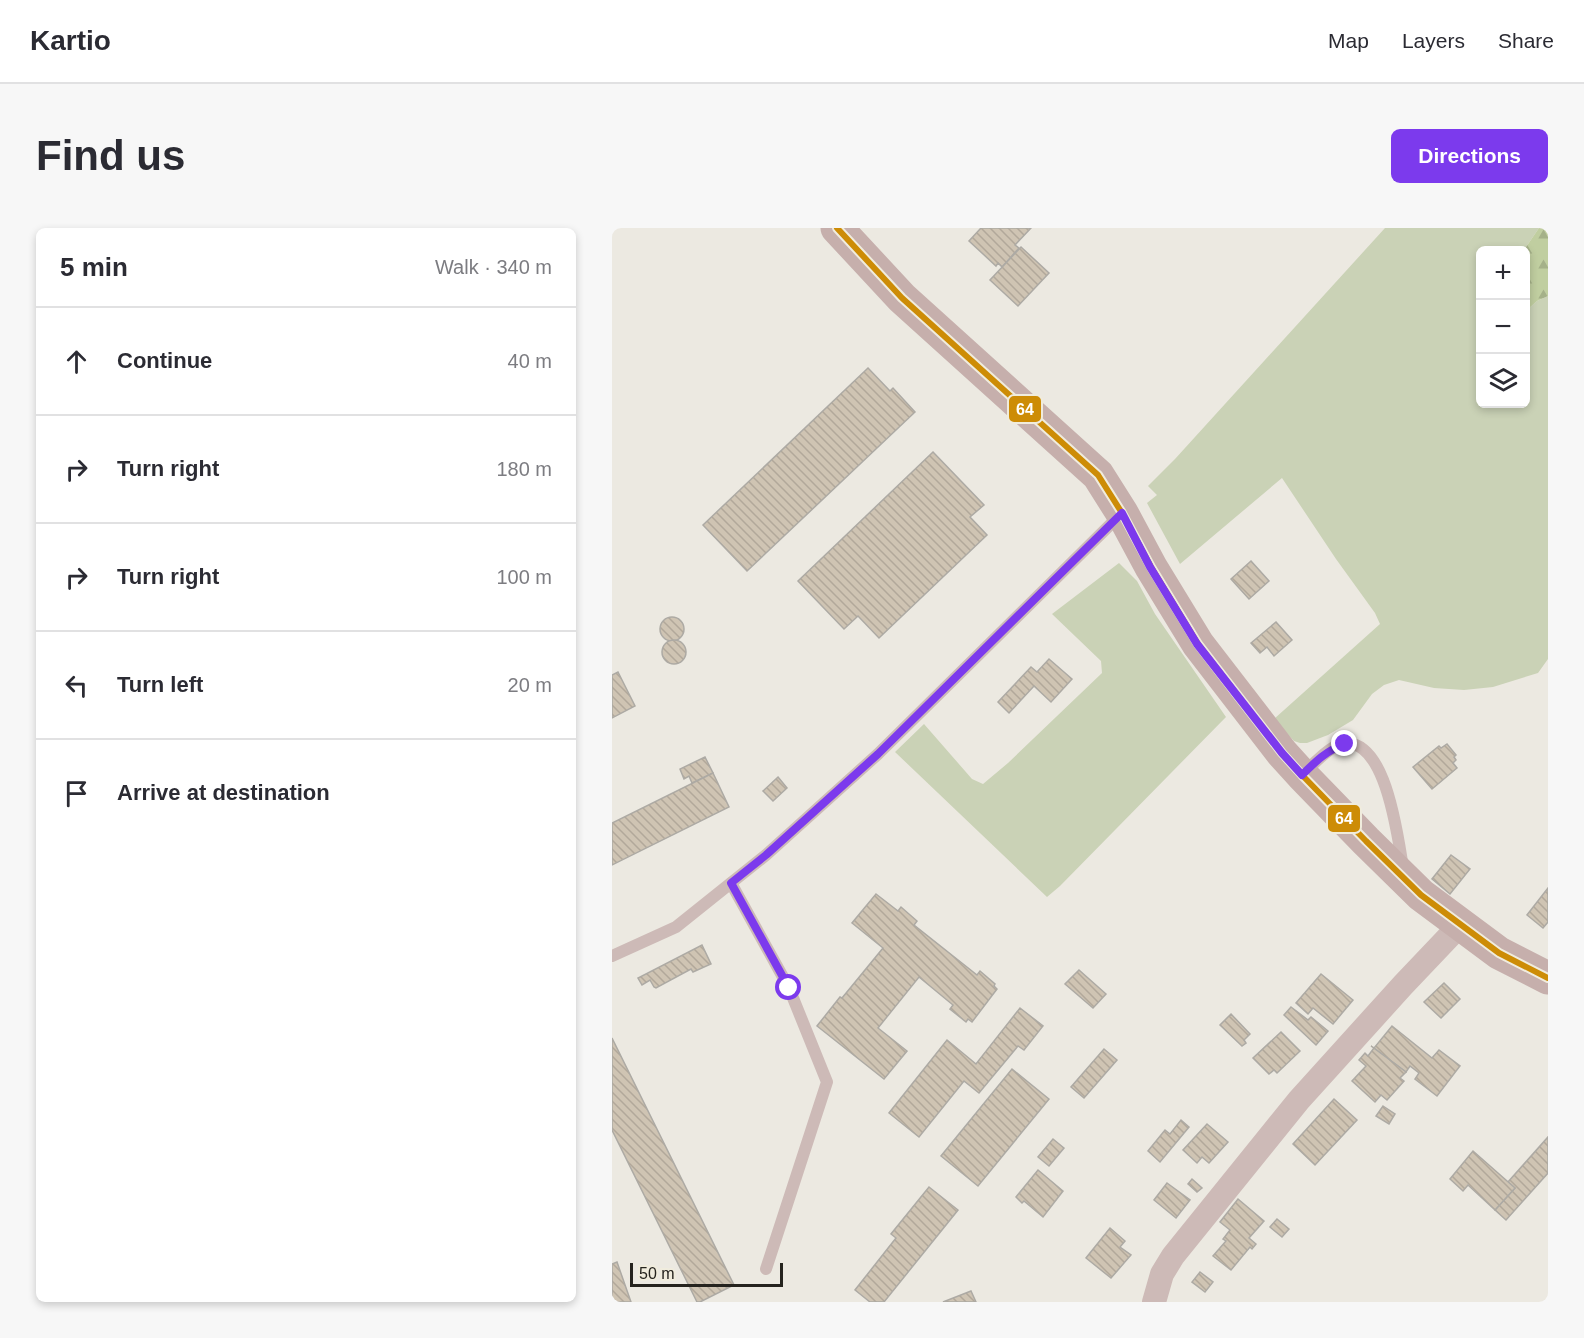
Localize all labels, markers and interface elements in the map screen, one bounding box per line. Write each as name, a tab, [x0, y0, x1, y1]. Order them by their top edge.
text: Kartio	[30, 25, 111, 56]
text: Map	[1328, 29, 1369, 52]
text: Layers	[1402, 29, 1465, 52]
text: Share	[1498, 29, 1554, 52]
button: Directions	[1391, 129, 1548, 183]
text: Find us	[36, 132, 185, 179]
map controls	[1476, 246, 1530, 408]
button: +	[1476, 246, 1530, 300]
text: 5 min	[60, 252, 128, 282]
text: Walk · 340 m	[435, 256, 552, 278]
button: −	[1476, 300, 1530, 354]
icon: ahead	[60, 345, 93, 378]
text: Continue	[117, 348, 212, 373]
text: 40 m	[508, 350, 552, 372]
button: layers	[1476, 354, 1530, 408]
line badge: 64	[1008, 395, 1042, 423]
text: 64	[1016, 401, 1034, 418]
icon: right	[60, 453, 93, 486]
text: Turn right	[117, 456, 219, 481]
text: 180 m	[496, 458, 552, 480]
icon: right	[60, 561, 93, 594]
text: Turn right	[117, 564, 219, 589]
text: 100 m	[496, 566, 552, 588]
icon: left	[60, 669, 93, 702]
text: Turn left	[117, 672, 203, 697]
text: 20 m	[508, 674, 552, 696]
route end	[1331, 730, 1357, 756]
icon: arrive	[60, 777, 93, 810]
text: Arrive at destination	[117, 780, 330, 805]
line badge: 64	[1327, 804, 1361, 833]
text: 64	[1335, 810, 1353, 827]
route start	[775, 974, 801, 1000]
scale bar	[630, 1260, 783, 1288]
text: 50 m	[639, 1265, 675, 1282]

